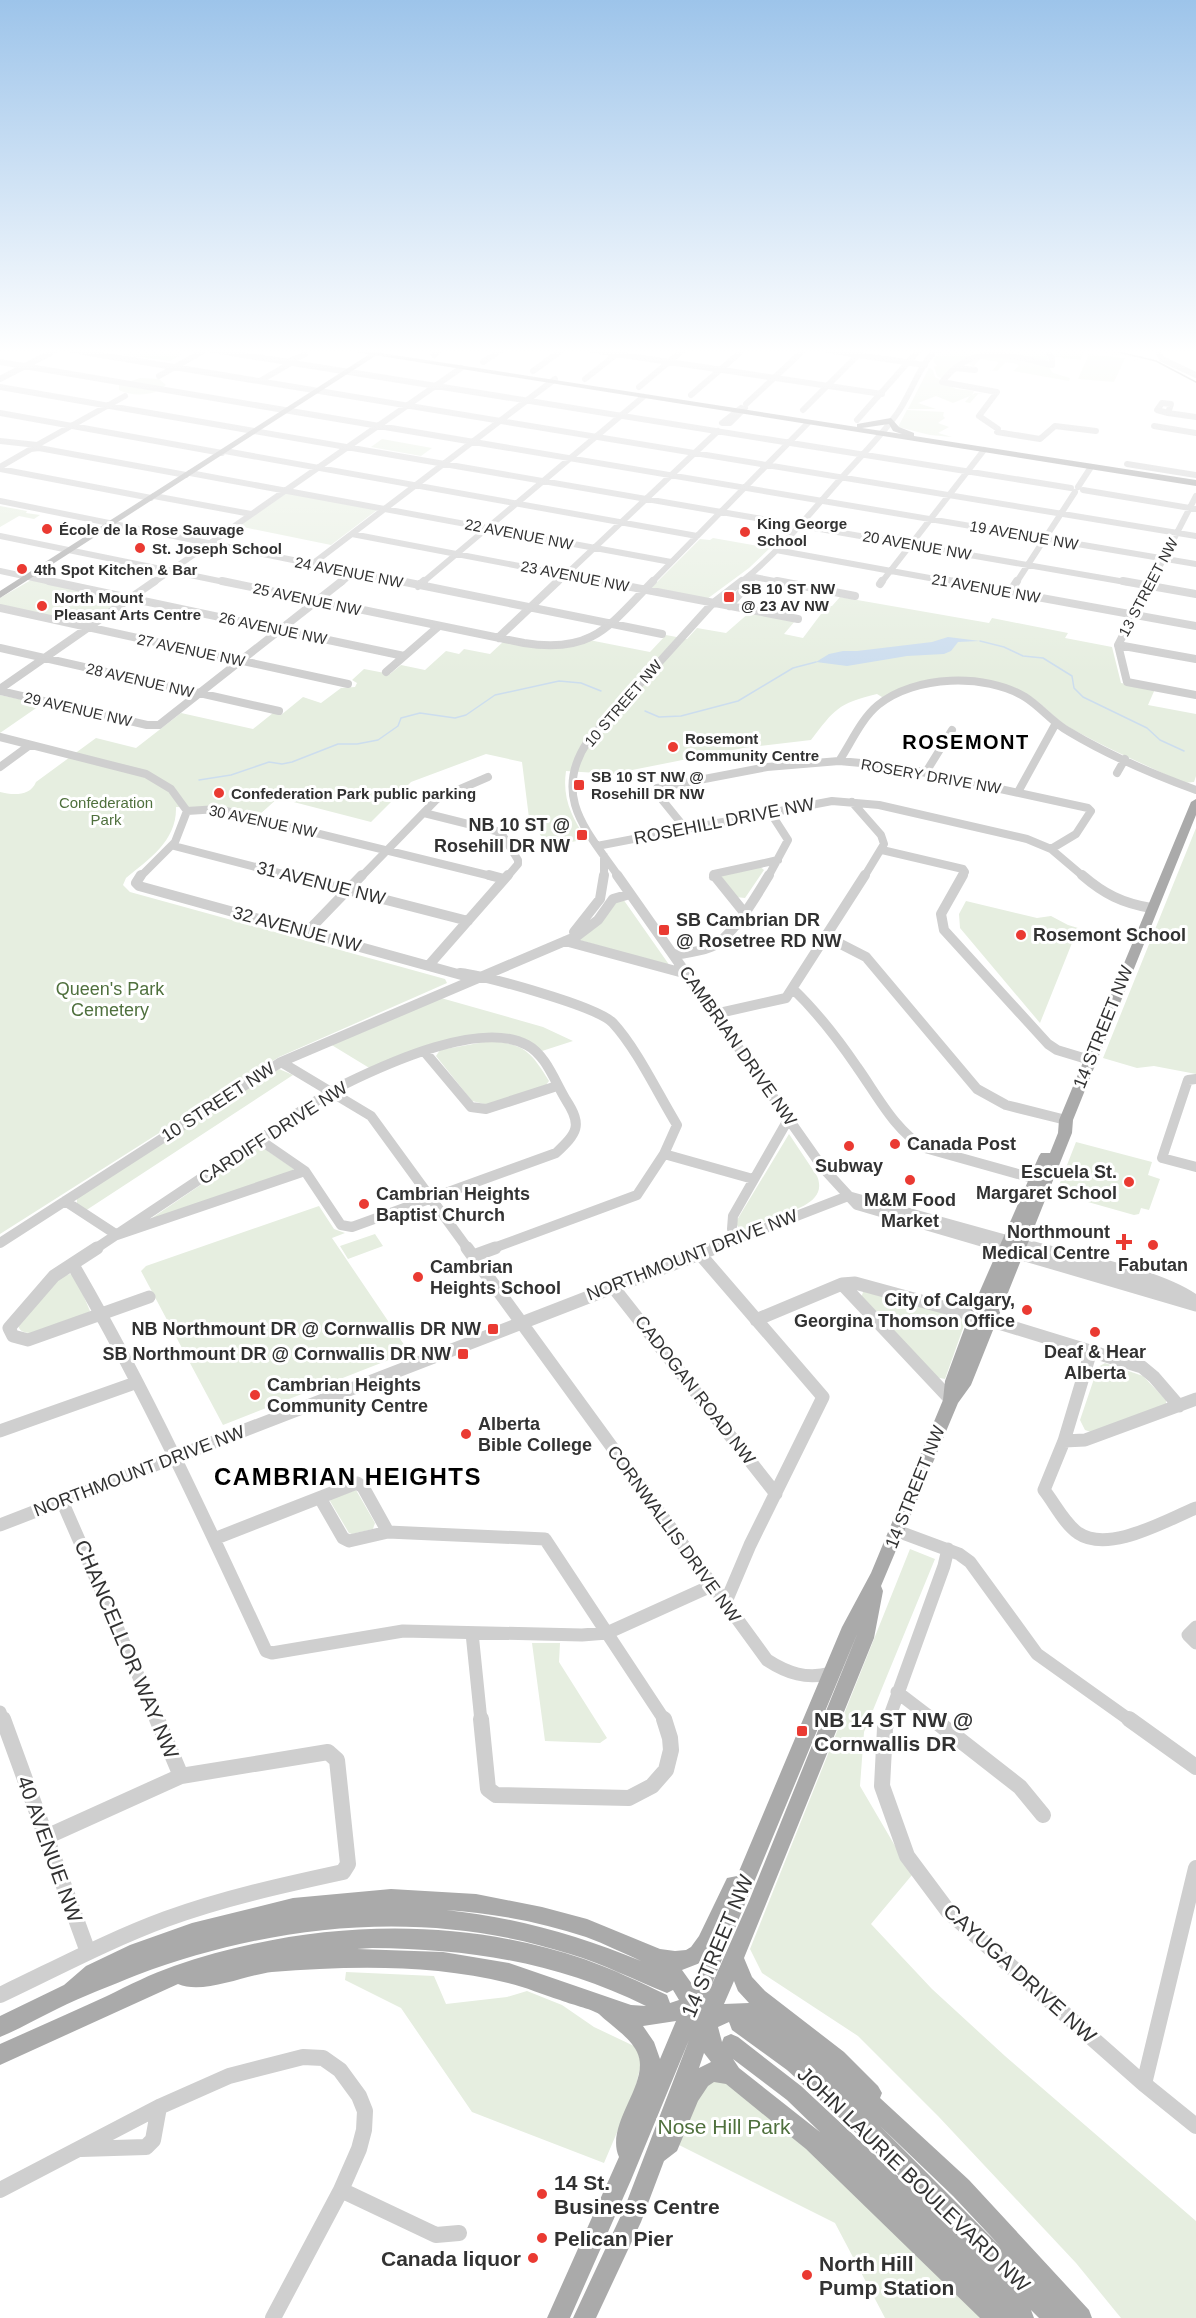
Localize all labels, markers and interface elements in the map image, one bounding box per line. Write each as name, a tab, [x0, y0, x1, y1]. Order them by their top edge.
street label: 22 AVENUE NW	[464, 515, 575, 553]
place label: King George School	[757, 515, 847, 549]
street label: 19 AVENUE NW	[968, 517, 1080, 553]
place label: École de la Rose Sauvage	[59, 521, 244, 538]
marker: École de la Rose Sauvage	[40, 522, 54, 536]
marker: King George School	[738, 525, 752, 539]
street label: 20 AVENUE NW	[861, 527, 973, 563]
street label: 13 STREET NW	[1115, 534, 1181, 639]
place label: St. Joseph School	[152, 540, 282, 557]
marker: St. Joseph School	[133, 541, 147, 555]
street label: 24 AVENUE NW	[294, 553, 405, 591]
street label: 23 AVENUE NW	[520, 557, 631, 595]
place label: 4th Spot Kitchen & Bar	[34, 561, 198, 578]
marker: 4th Spot Kitchen & Bar	[15, 562, 29, 576]
street label: 21 AVENUE NW	[930, 570, 1042, 606]
street label: 25 AVENUE NW	[252, 579, 363, 619]
place label: SB 10 ST NW @ 23 AV NW	[741, 580, 836, 614]
place label: North Mount Pleasant Arts Centre	[54, 589, 201, 623]
marker: SB 10 ST NW @ 23 AV NW	[722, 590, 736, 604]
marker: North Mount Pleasant Arts Centre	[35, 599, 49, 613]
street label: 26 AVENUE NW	[218, 608, 329, 648]
street label: 27 AVENUE NW	[136, 630, 247, 670]
street label: 10 STREET NW	[581, 656, 666, 750]
street label: 28 AVENUE NW	[85, 659, 196, 701]
street label: 29 AVENUE NW	[23, 688, 134, 730]
place label: Rosemont Community Centre	[685, 730, 819, 764]
district label: ROSEMONT	[902, 731, 1030, 753]
marker: Rosemont Community Centre	[666, 740, 680, 754]
street label: ROSERY DRIVE NW	[860, 755, 1003, 797]
place label: SB 10 ST NW @ Rosehill DR NW	[591, 768, 705, 802]
marker: SB 10 ST NW @ Rosehill DR NW	[572, 778, 586, 792]
place label: Confederation Park public parking	[231, 785, 476, 802]
marker: Confederation Park public parking	[212, 786, 226, 800]
park label: Confederation Park	[59, 794, 153, 828]
street label: ROSEHILL DRIVE NW	[632, 794, 816, 848]
street label: 30 AVENUE NW	[208, 801, 319, 841]
place label: NB 10 ST @ Rosehill DR NW	[434, 815, 570, 856]
marker: NB 10 ST @ Rosehill DR NW	[575, 828, 589, 842]
street label: 31 AVENUE NW	[255, 857, 387, 909]
street label: 32 AVENUE NW	[231, 902, 363, 956]
place label: SB Cambrian DR @ Rosetree RD NW	[676, 910, 842, 951]
marker: SB Cambrian DR @ Rosetree RD NW	[657, 923, 671, 937]
place label: Rosemont School	[1033, 925, 1186, 945]
marker: Rosemont School	[1014, 928, 1028, 942]
street label: CAMBRIAN DRIVE NW	[675, 962, 801, 1130]
street label: 14 STREET NW	[1069, 963, 1137, 1091]
park label: Queen's Park Cemetery	[56, 979, 165, 1020]
street label: 10 STREET NW	[158, 1058, 278, 1146]
street label: CARDIFF DRIVE NW	[195, 1077, 351, 1188]
place label: Canada Post	[907, 1134, 1016, 1154]
marker: Canada Post	[888, 1137, 902, 1151]
marker: Subway	[842, 1139, 856, 1153]
place label: Subway	[815, 1156, 883, 1176]
place label: Escuela St. Margaret School	[976, 1162, 1117, 1203]
marker: M&M Food Market	[903, 1173, 917, 1187]
marker: Escuela St. Margaret School	[1122, 1175, 1136, 1189]
place label: Cambrian Heights Baptist Church	[376, 1184, 530, 1225]
place label: M&M Food Market	[864, 1190, 956, 1231]
marker: Cambrian Heights Baptist Church	[357, 1197, 371, 1211]
street label: NORTHMOUNT DRIVE NW	[584, 1205, 800, 1305]
place label: Northmount Medical Centre	[982, 1222, 1110, 1263]
marker: Northmount Medical Centre	[1115, 1233, 1133, 1251]
marker: Fabutan	[1146, 1238, 1160, 1252]
place label: Fabutan	[1118, 1255, 1188, 1275]
place label: Cambrian Heights School	[430, 1257, 561, 1298]
marker: Cambrian Heights School	[411, 1270, 425, 1284]
place label: City of Calgary, Georgina Thomson Office	[794, 1290, 1015, 1331]
marker: City of Calgary, Georgina Thomson Office	[1020, 1303, 1034, 1317]
street label: CADOGAN ROAD NW	[631, 1312, 759, 1468]
place label: NB Northmount DR @ Cornwallis DR NW	[131, 1319, 481, 1339]
marker: NB Northmount DR @ Cornwallis DR NW	[486, 1322, 500, 1336]
marker: Deaf & Hear Alberta	[1088, 1325, 1102, 1339]
place label: Deaf & Hear Alberta	[1044, 1342, 1146, 1383]
place label: SB Northmount DR @ Cornwallis DR NW	[102, 1344, 451, 1364]
marker: SB Northmount DR @ Cornwallis DR NW	[456, 1347, 470, 1361]
place label: Cambrian Heights Community Centre	[267, 1375, 428, 1416]
marker: Cambrian Heights Community Centre	[248, 1388, 262, 1402]
place label: Alberta Bible College	[478, 1414, 592, 1455]
street label: NORTHMOUNT DRIVE NW	[31, 1421, 247, 1521]
street label: 14 STREET NW	[881, 1423, 949, 1551]
marker: Alberta Bible College	[459, 1427, 473, 1441]
street label: CORNWALLIS DRIVE NW	[603, 1442, 745, 1626]
district label: CAMBRIAN HEIGHTS	[214, 1463, 482, 1490]
street label: CHANCELLOR WAY NW	[70, 1536, 184, 1762]
place label: NB 14 ST NW @ Cornwallis DR	[814, 1708, 973, 1755]
marker: NB 14 ST NW @ Cornwallis DR	[795, 1724, 809, 1738]
street label: 40 AVENUE NW	[13, 1773, 87, 1925]
street label: 14 STREET NW	[677, 1871, 757, 2021]
street label: CAYUGA DRIVE NW	[939, 1899, 1101, 2048]
street label: JOHN LAURIE BOULEVARD NW	[793, 2062, 1035, 2296]
park label: Nose Hill Park	[657, 2115, 791, 2138]
place label: 14 St. Business Centre	[554, 2171, 720, 2218]
marker: 14 St. Business Centre	[535, 2187, 549, 2201]
place label: Pelican Pier	[554, 2227, 673, 2250]
marker: Pelican Pier	[535, 2231, 549, 2245]
place label: Canada liquor	[381, 2247, 521, 2270]
marker: Canada liquor	[526, 2251, 540, 2265]
place label: North Hill Pump Station	[819, 2252, 954, 2299]
marker: North Hill Pump Station	[800, 2268, 814, 2282]

